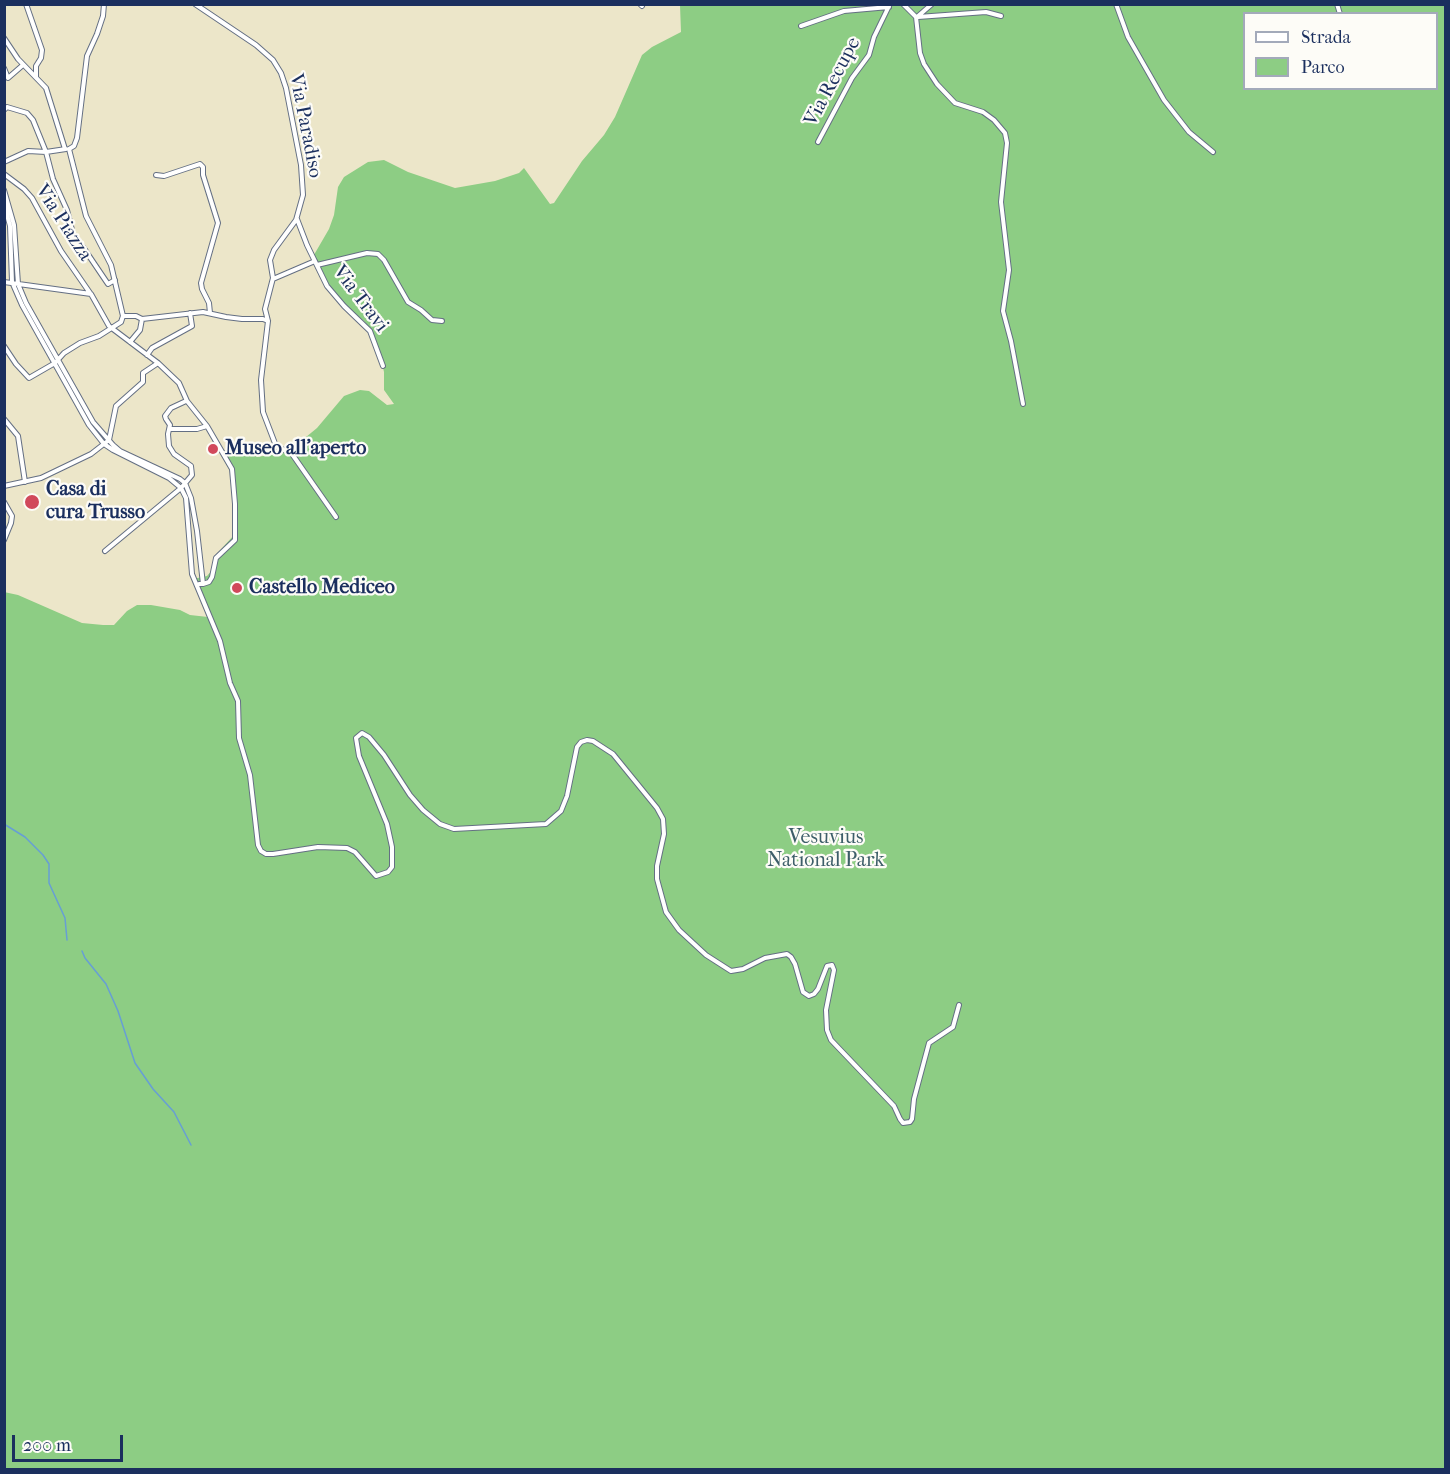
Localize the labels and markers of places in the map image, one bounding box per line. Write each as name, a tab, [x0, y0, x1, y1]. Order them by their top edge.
place label: Museo all'aperto	[225, 437, 366, 461]
marker: Museo all'aperto	[206, 442, 220, 456]
place label: Casa di cura Trusso	[46, 478, 145, 525]
marker: Casa di cura Trusso	[23, 493, 41, 511]
place label: Castello Mediceo	[249, 576, 395, 600]
marker: Castello Mediceo	[230, 581, 244, 595]

